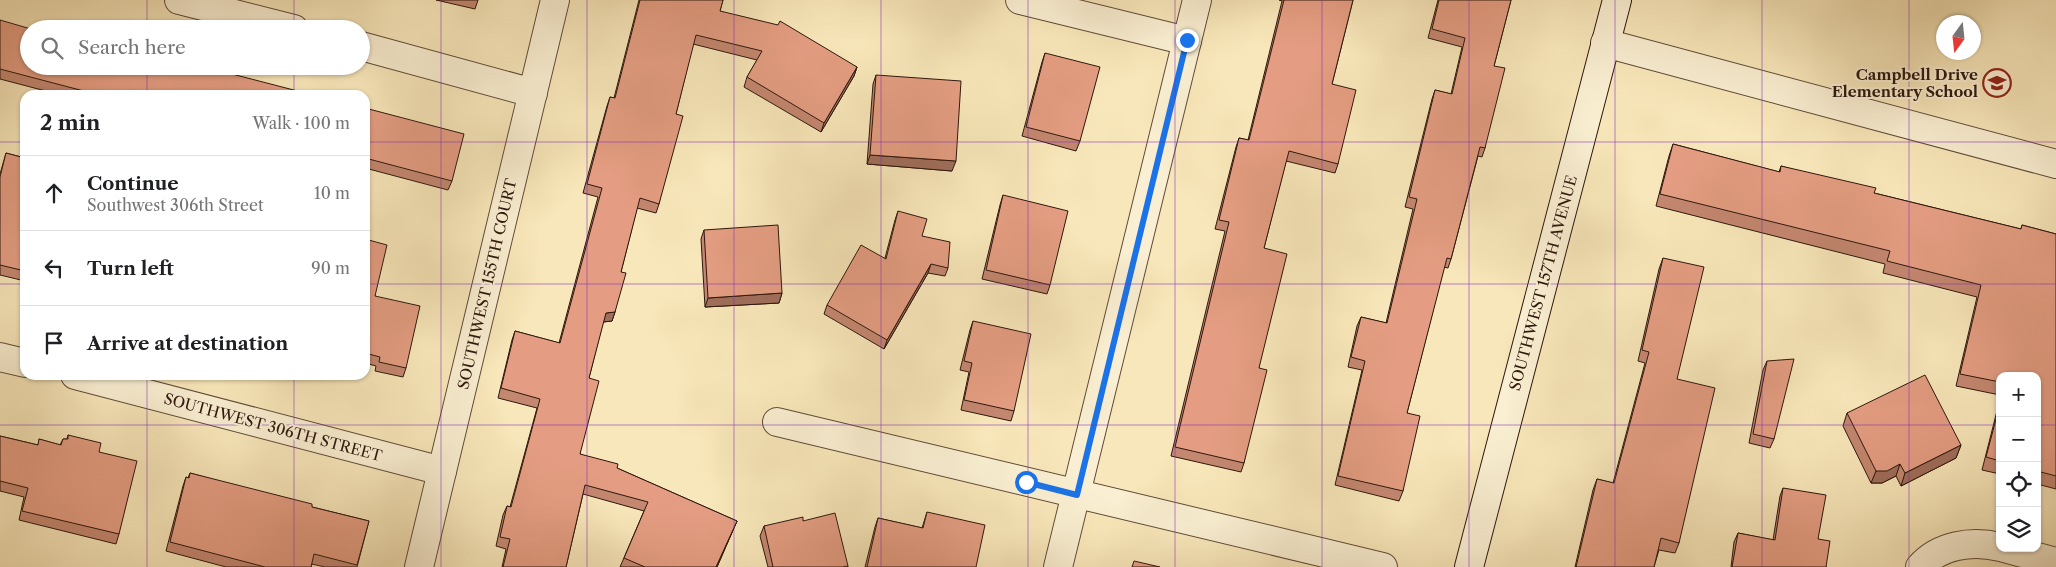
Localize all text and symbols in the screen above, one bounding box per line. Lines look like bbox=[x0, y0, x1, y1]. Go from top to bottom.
north arrow bbox=[1936, 15, 1981, 60]
search box bbox=[20, 20, 370, 75]
route end bbox=[1176, 29, 1199, 52]
icon: search bbox=[38, 34, 66, 62]
text: Search here bbox=[78, 36, 186, 59]
place label: Campbell Drive Elementary School bbox=[1832, 65, 1978, 101]
school or university icon: Campbell Drive Elementary School bbox=[1982, 68, 2012, 98]
text: 2 min bbox=[40, 110, 100, 135]
text: Walk · 100 m bbox=[253, 113, 350, 133]
text: Continue bbox=[87, 172, 179, 195]
street label: SOUTHWEST 157TH AVENUE bbox=[1505, 173, 1581, 393]
street label: SOUTHWEST 155TH COURT bbox=[453, 176, 521, 391]
icon: ahead bbox=[40, 179, 68, 207]
text: 10 m bbox=[314, 183, 350, 203]
text: Southwest 306th Street bbox=[87, 195, 264, 215]
icon: left bbox=[40, 254, 68, 282]
text: Turn left bbox=[87, 257, 174, 280]
text: 90 m bbox=[311, 258, 350, 278]
icon: arrive bbox=[40, 329, 68, 357]
text: Arrive at destination bbox=[87, 332, 288, 355]
map controls bbox=[1996, 372, 2041, 552]
button: + bbox=[1996, 372, 2041, 417]
street label: SOUTHWEST 306TH STREET bbox=[162, 389, 385, 465]
button: − bbox=[1996, 417, 2041, 462]
button: locate bbox=[1996, 462, 2041, 507]
route start bbox=[1015, 471, 1038, 494]
button: layers bbox=[1996, 507, 2041, 552]

